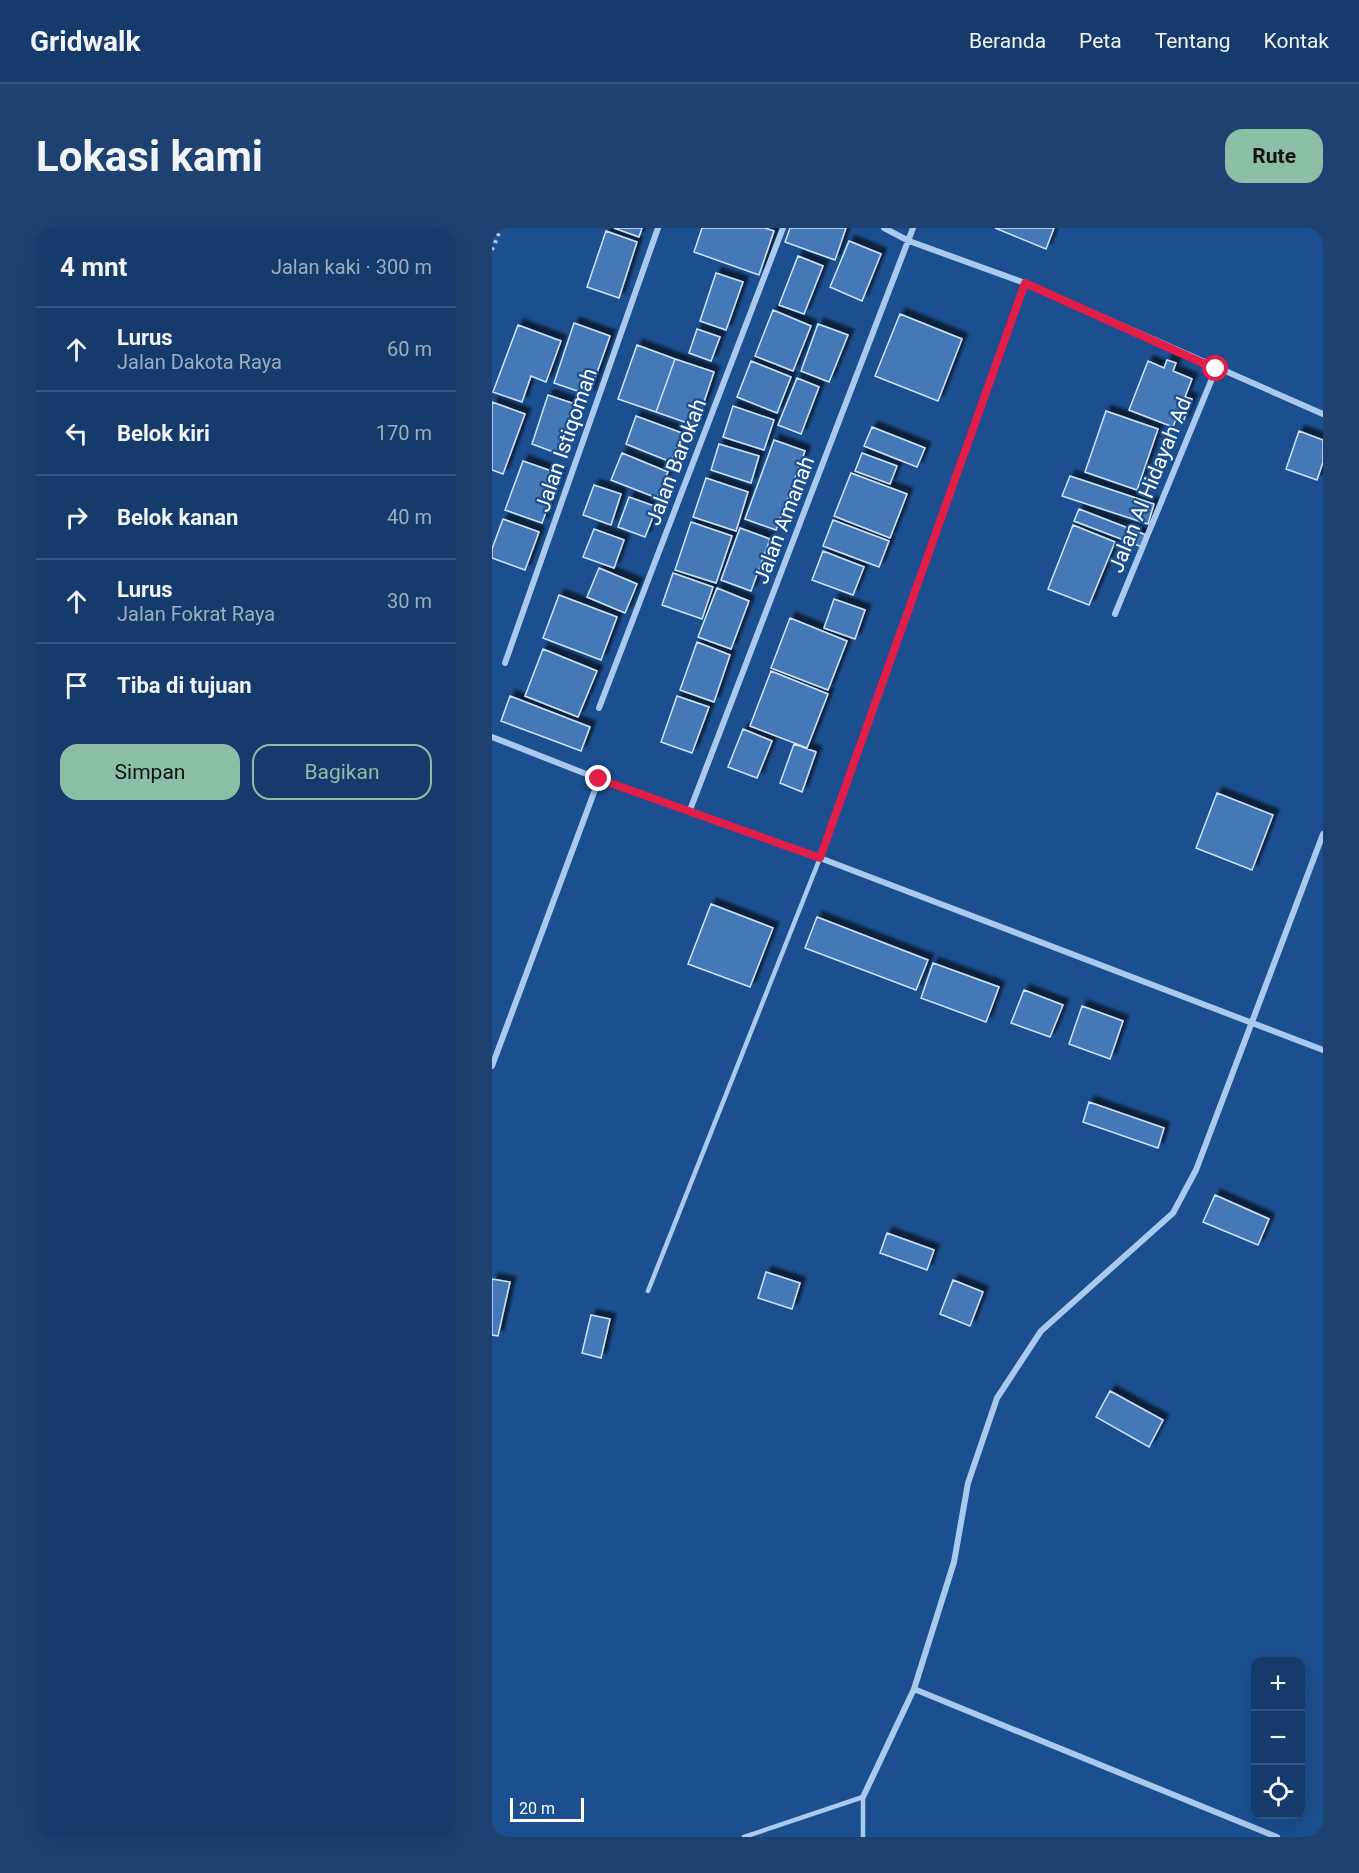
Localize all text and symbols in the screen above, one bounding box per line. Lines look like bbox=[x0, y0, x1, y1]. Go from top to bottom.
text: Gridwalk bbox=[30, 25, 140, 58]
text: Beranda bbox=[969, 29, 1046, 53]
text: Peta bbox=[1079, 29, 1122, 53]
text: Tentang bbox=[1155, 29, 1231, 53]
text: Kontak bbox=[1264, 29, 1329, 53]
button: Rute bbox=[1225, 129, 1323, 183]
text: Lokasi kami bbox=[36, 132, 263, 181]
text: 4 mnt bbox=[60, 252, 127, 282]
text: Jalan kaki · 300 m bbox=[271, 255, 432, 279]
text: Lurus bbox=[117, 325, 173, 350]
icon: ahead bbox=[60, 333, 93, 366]
text: 60 m bbox=[387, 337, 432, 361]
text: Jalan Dakota Raya bbox=[117, 350, 282, 374]
route start bbox=[1202, 355, 1228, 381]
street label: Jalan Istiqomah bbox=[530, 365, 602, 515]
street label: Jalan Al Hidayah Ad bbox=[1104, 394, 1196, 576]
street label: Jalan Barokah bbox=[641, 395, 711, 529]
icon: left bbox=[60, 417, 93, 450]
text: Belok kiri bbox=[117, 421, 210, 446]
text: 170 m bbox=[376, 421, 432, 445]
street label: Jalan Amanah bbox=[749, 453, 819, 587]
icon: right bbox=[60, 501, 93, 534]
text: Belok kanan bbox=[117, 505, 238, 530]
text: 40 m bbox=[387, 505, 432, 529]
text: Lurus bbox=[117, 577, 173, 602]
icon: ahead bbox=[60, 585, 93, 618]
text: 30 m bbox=[387, 589, 432, 613]
text: Jalan Fokrat Raya bbox=[117, 602, 275, 626]
icon: arrive bbox=[60, 669, 93, 702]
text: Tiba di tujuan bbox=[117, 673, 252, 698]
button: Simpan bbox=[60, 744, 240, 800]
button: Bagikan bbox=[252, 744, 432, 800]
route end bbox=[585, 765, 611, 791]
map controls bbox=[1251, 1657, 1305, 1819]
button: + bbox=[1251, 1657, 1305, 1711]
button: − bbox=[1251, 1711, 1305, 1765]
button: locate bbox=[1251, 1765, 1305, 1819]
scale bar bbox=[510, 1795, 584, 1822]
text: 20 m bbox=[519, 1799, 555, 1818]

